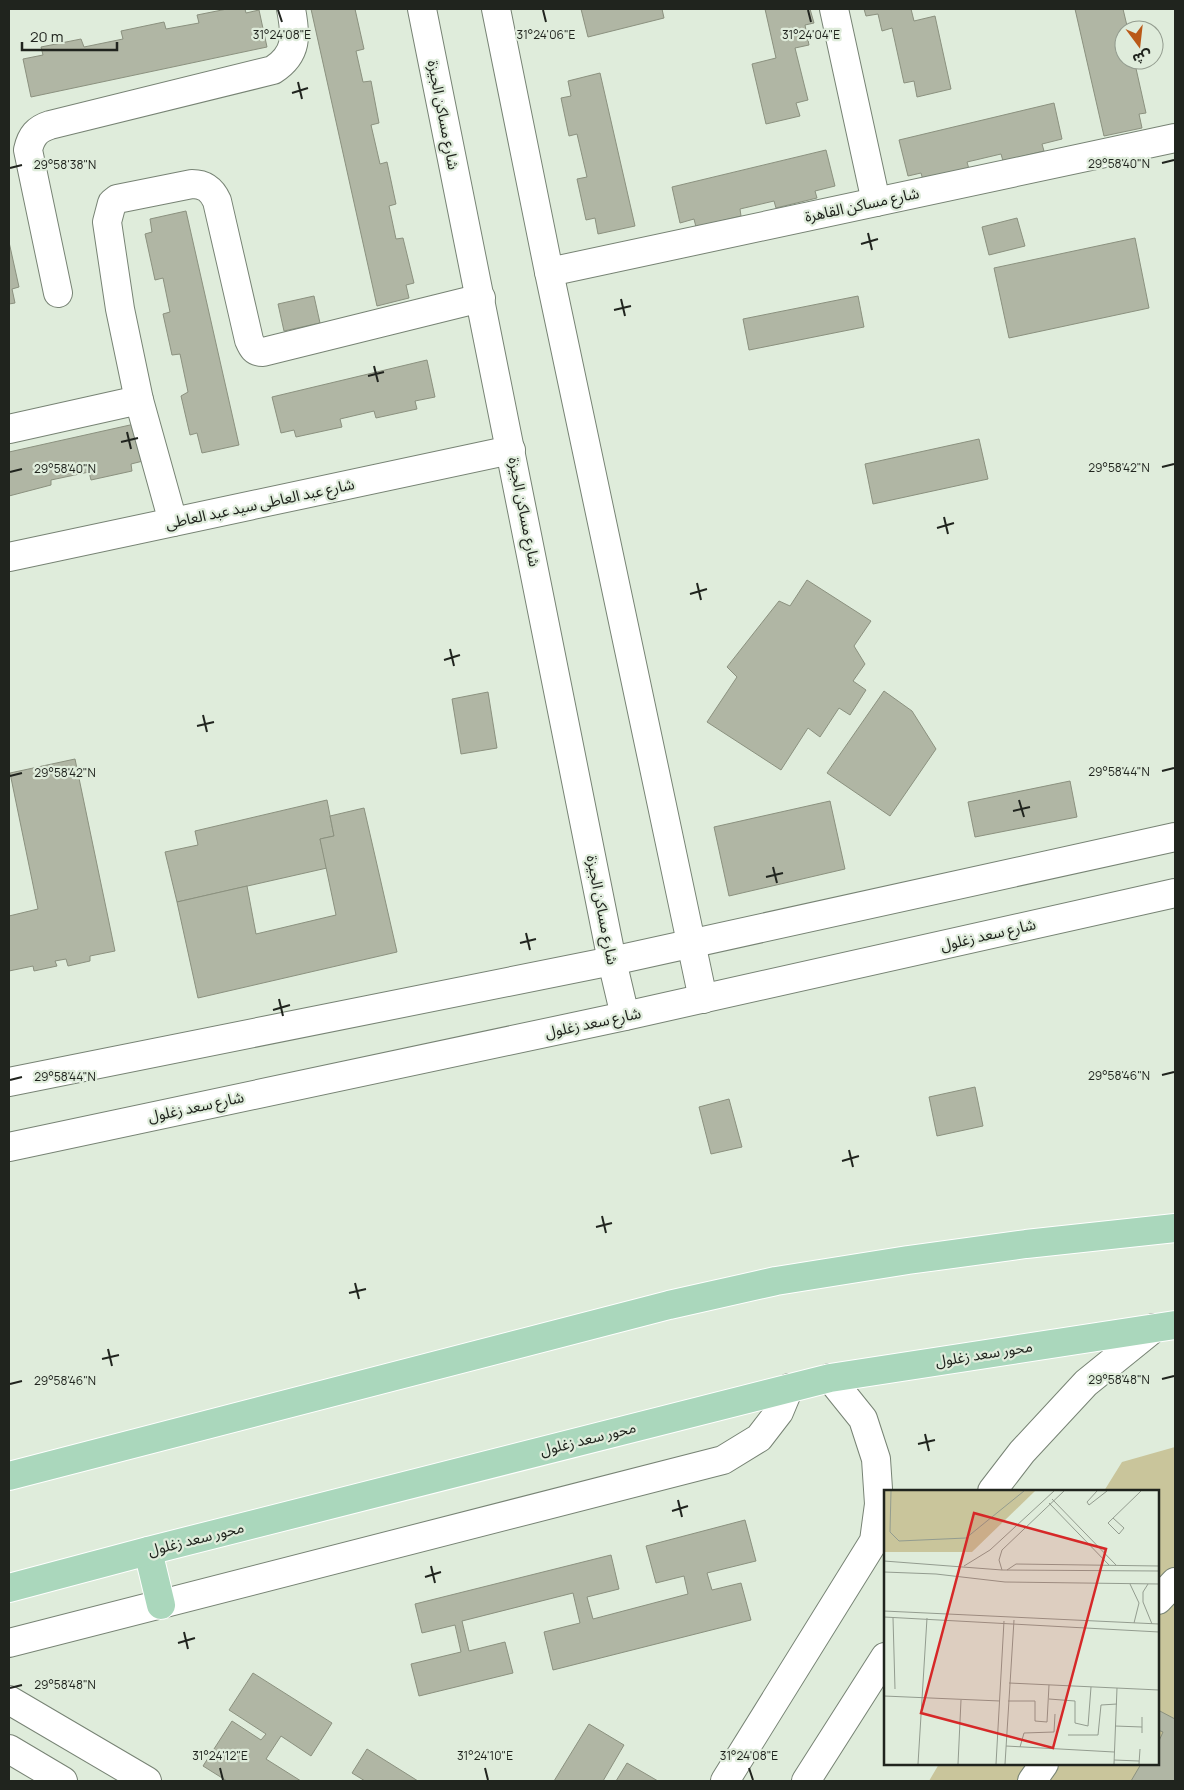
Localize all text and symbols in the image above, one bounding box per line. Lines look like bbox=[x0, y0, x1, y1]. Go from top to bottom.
scale bar bbox=[22, 20, 118, 52]
north arrow bbox=[1114, 20, 1164, 70]
text: 20 m bbox=[30, 26, 63, 47]
text: 31°24'08"E bbox=[253, 26, 311, 43]
text: 31°24'06"E bbox=[517, 26, 576, 43]
text: 31°24'04"E bbox=[782, 26, 840, 43]
text: ش bbox=[1131, 46, 1154, 70]
street label: شارع مساكن الجيزة bbox=[421, 58, 464, 172]
text: 29°58'40"N bbox=[1088, 155, 1150, 172]
text: 29°58'38"N bbox=[34, 156, 96, 173]
street label: شارع مساكن القاهرة bbox=[803, 182, 922, 229]
street label: شارع مساكن الجيزة bbox=[502, 455, 545, 569]
text: 29°58'42"N bbox=[1088, 459, 1150, 476]
text: 29°58'40"N bbox=[34, 460, 96, 477]
street label: شارع عبد العاطى سيد عبد العاطى bbox=[164, 473, 357, 536]
text: 29°58'44"N bbox=[1088, 763, 1150, 780]
text: 29°58'42"N bbox=[34, 764, 96, 781]
street label: شارع مساكن الجيزة bbox=[580, 853, 623, 967]
street label: شارع سعد زغلول bbox=[938, 913, 1038, 958]
street label: شارع سعد زغلول bbox=[543, 1002, 643, 1045]
text: 29°58'46"N bbox=[1088, 1067, 1150, 1084]
text: 29°58'44"N bbox=[34, 1068, 96, 1085]
street label: شارع سعد زغلول bbox=[146, 1086, 246, 1129]
street label: محور سعد زغلول bbox=[934, 1335, 1034, 1372]
text: 29°58'48"N bbox=[1088, 1371, 1150, 1388]
text: 29°58'46"N bbox=[34, 1372, 96, 1389]
street label: محور سعد زغلول bbox=[538, 1416, 638, 1461]
inset map bbox=[884, 1490, 1159, 1765]
street label: محور سعد زغلول bbox=[146, 1516, 246, 1561]
text: 29°58'48"N bbox=[34, 1676, 96, 1693]
text: 31°24'12"E bbox=[192, 1747, 248, 1764]
text: 31°24'10"E bbox=[457, 1747, 513, 1764]
text: 31°24'08"E bbox=[720, 1747, 778, 1764]

